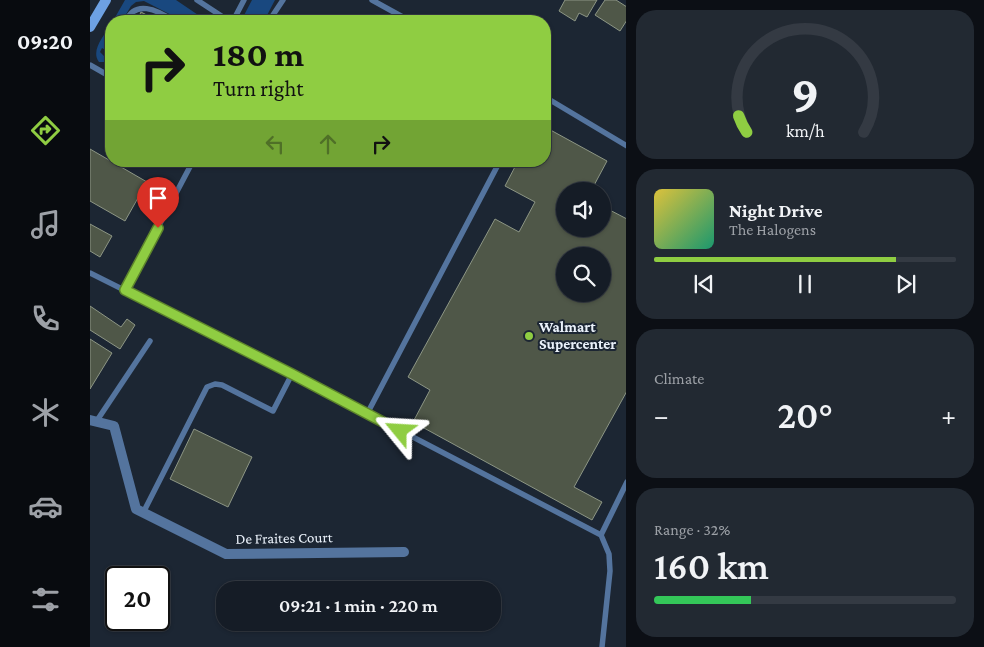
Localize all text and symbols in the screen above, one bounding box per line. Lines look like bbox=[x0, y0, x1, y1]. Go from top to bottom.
text: 09:20 bbox=[17, 29, 73, 54]
icon: right bbox=[130, 35, 195, 100]
text: 180 m bbox=[213, 35, 304, 74]
text: 9 bbox=[791, 64, 819, 122]
text: Turn right bbox=[213, 76, 304, 101]
icon: directions bbox=[28, 113, 63, 148]
text: km/h bbox=[786, 121, 825, 141]
icon: left bbox=[261, 130, 289, 158]
icon: ahead bbox=[314, 130, 342, 158]
icon: right bbox=[367, 130, 395, 158]
pin bbox=[137, 177, 179, 228]
map controls bbox=[556, 182, 611, 302]
button: sound bbox=[556, 182, 611, 237]
icon: arrive bbox=[144, 184, 172, 212]
text: Night Drive bbox=[729, 200, 822, 221]
icon: music bbox=[28, 207, 63, 242]
text: The Halogens bbox=[729, 221, 816, 238]
button: search bbox=[556, 247, 611, 302]
icon: previous bbox=[690, 270, 718, 298]
icon: pause bbox=[791, 270, 819, 298]
icon: next bbox=[892, 270, 920, 298]
icon: phone bbox=[28, 301, 63, 336]
place label: Walmart Supercenter bbox=[538, 319, 616, 352]
marker: Walmart Supercenter bbox=[523, 330, 535, 342]
text: Climate bbox=[654, 370, 704, 387]
text: 20° bbox=[777, 394, 833, 436]
icon: climate bbox=[28, 395, 63, 430]
text: − bbox=[654, 400, 669, 431]
text: + bbox=[941, 400, 956, 431]
position arrow bbox=[373, 404, 425, 456]
icon: car bbox=[28, 489, 63, 524]
text: Range · 32% bbox=[654, 521, 730, 538]
street label: De Fraites Court bbox=[235, 529, 334, 547]
text: 160 km bbox=[654, 545, 769, 587]
speed limit sign: 20 bbox=[105, 566, 170, 631]
icon: filters bbox=[28, 582, 63, 617]
text: 09:21 · 1 min · 220 m bbox=[279, 595, 438, 616]

